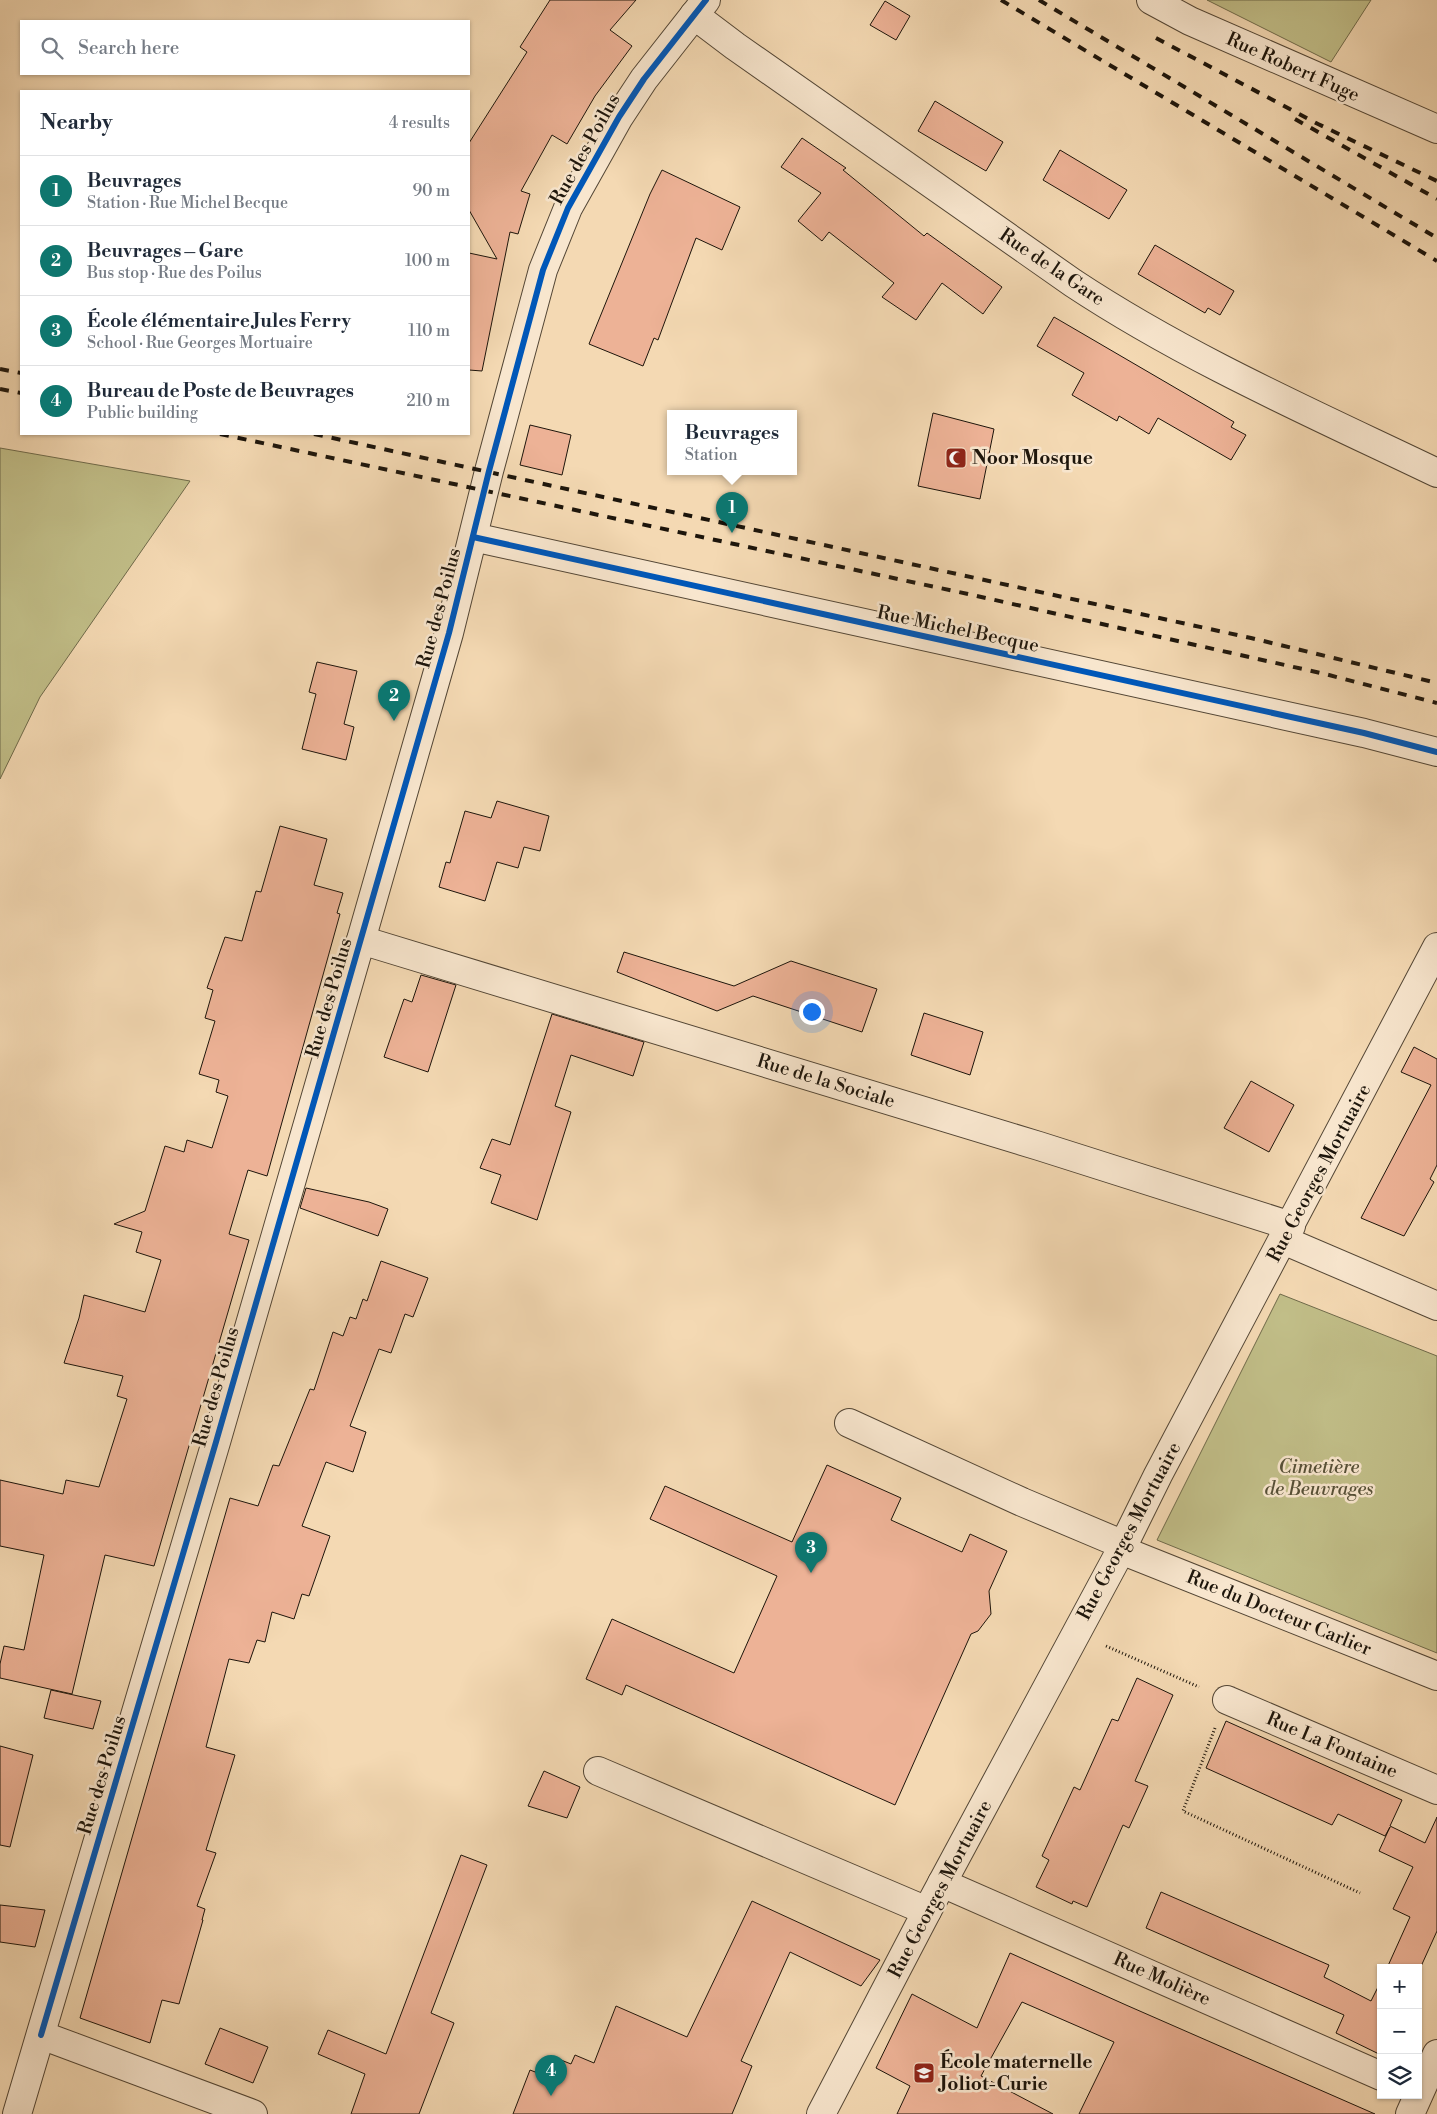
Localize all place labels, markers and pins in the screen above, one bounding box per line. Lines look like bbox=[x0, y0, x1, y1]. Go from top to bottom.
mosque icon: Noor Mosque bbox=[944, 446, 968, 470]
place label: Noor Mosque bbox=[972, 446, 1093, 470]
pin: 1 bbox=[716, 492, 748, 533]
pin: 2 bbox=[378, 680, 410, 721]
pin: 3 bbox=[795, 1532, 827, 1573]
place label: École maternelle Joliot-Curie bbox=[937, 2049, 1092, 2096]
pin: 4 bbox=[535, 2055, 567, 2096]
school or university icon: École maternelle Joliot-Curie bbox=[912, 2061, 936, 2085]

